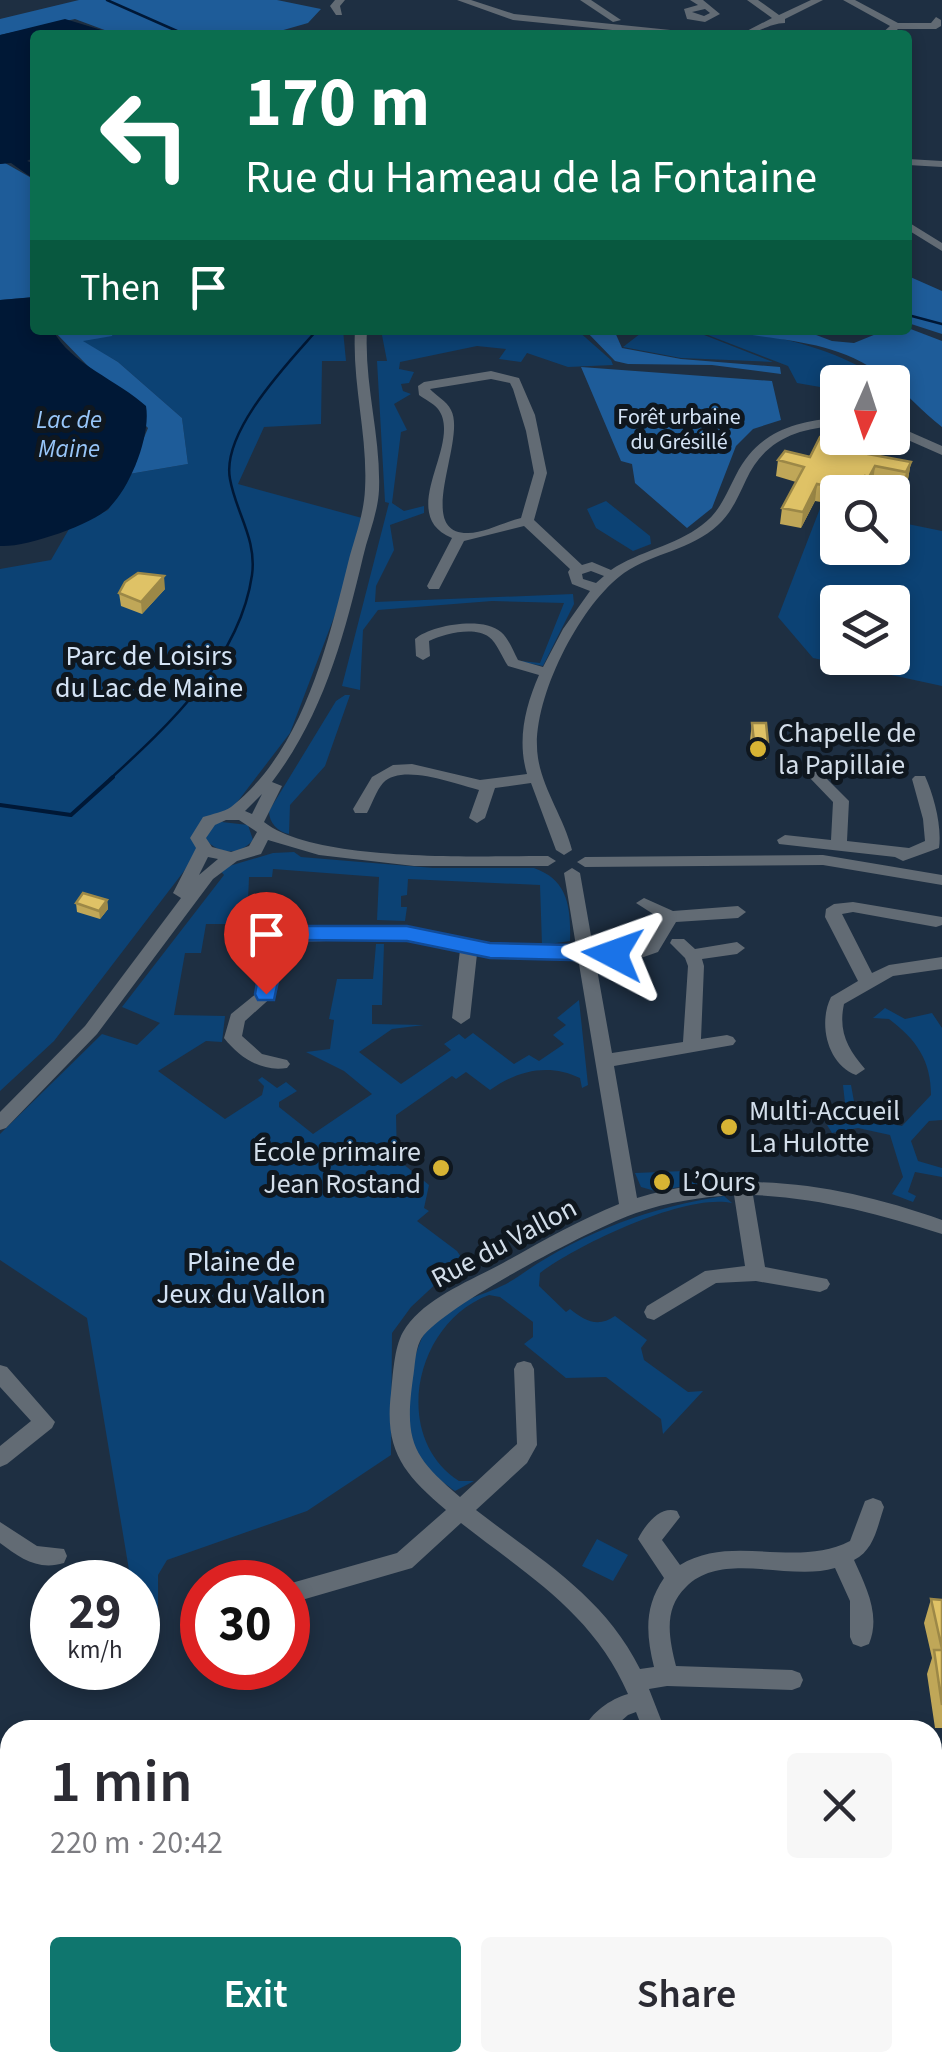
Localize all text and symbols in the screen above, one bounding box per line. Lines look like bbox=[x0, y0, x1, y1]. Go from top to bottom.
text: 170 m bbox=[245, 53, 430, 153]
icon: left bbox=[80, 70, 210, 200]
text: Rue du Hameau de la Fontaine bbox=[245, 146, 817, 210]
icon: arrive bbox=[181, 260, 236, 315]
text: Then bbox=[80, 261, 161, 315]
north arrow bbox=[820, 365, 910, 455]
map controls bbox=[820, 365, 910, 675]
park label: Forêt urbaine du Grésillé bbox=[617, 401, 741, 458]
water label: Lac de Maine bbox=[36, 402, 102, 467]
button: search bbox=[820, 475, 910, 565]
button: layers bbox=[820, 585, 910, 675]
park label: Parc de Loisirs du Lac de Maine bbox=[55, 636, 243, 708]
place label: Chapelle de la Papillaie bbox=[778, 713, 916, 785]
marker: Chapelle de la Papillaie bbox=[747, 738, 769, 760]
pin bbox=[224, 892, 309, 995]
position arrow bbox=[561, 902, 665, 1006]
icon: arrive bbox=[239, 907, 294, 962]
place label: Multi-Accueil La Hulotte bbox=[749, 1091, 900, 1163]
marker: Multi-Accueil La Hulotte bbox=[718, 1116, 740, 1138]
place label: École primaire Jean Rostand bbox=[253, 1132, 421, 1204]
marker: École primaire Jean Rostand bbox=[430, 1157, 452, 1179]
place label: L’Ours bbox=[682, 1162, 756, 1202]
marker: L’Ours bbox=[651, 1171, 673, 1193]
street label: Rue du Vallon bbox=[424, 1188, 584, 1298]
park label: Plaine de Jeux du Vallon bbox=[156, 1242, 326, 1314]
speed limit sign: 30 bbox=[180, 1560, 310, 1690]
text: 29 bbox=[69, 1577, 121, 1648]
text: km/h bbox=[67, 1632, 123, 1668]
text: 1 min bbox=[50, 1740, 193, 1825]
button: close bbox=[787, 1753, 892, 1858]
text: 220 m · 20:42 bbox=[50, 1820, 223, 1866]
button: Exit bbox=[50, 1937, 461, 2052]
button: Share bbox=[481, 1937, 892, 2052]

